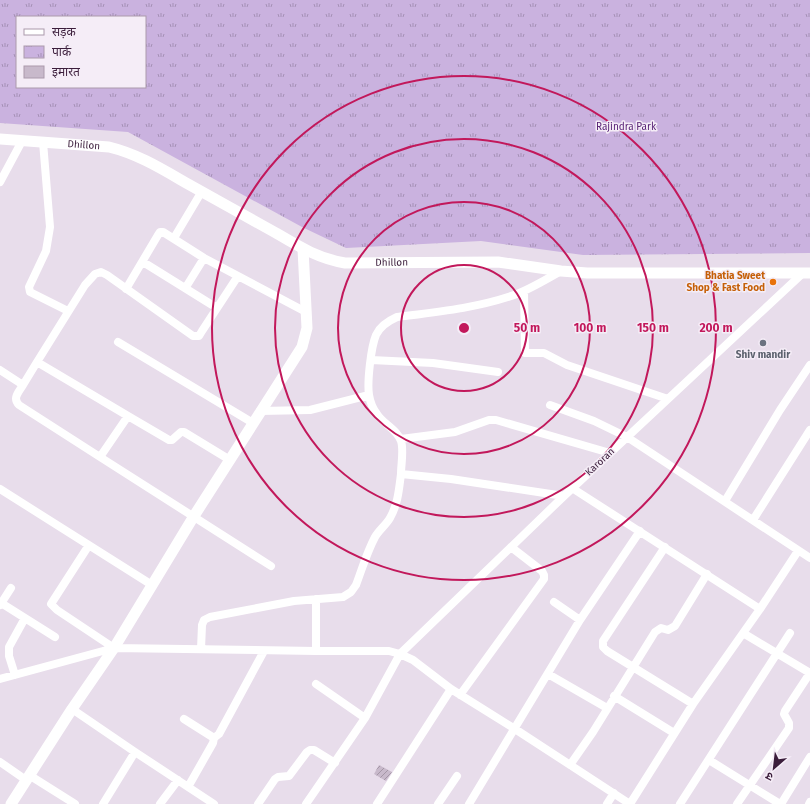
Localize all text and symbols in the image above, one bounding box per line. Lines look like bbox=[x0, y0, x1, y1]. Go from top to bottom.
legend bbox=[16, 16, 146, 88]
text: सड़क bbox=[52, 25, 77, 39]
text: पार्क bbox=[52, 45, 72, 59]
text: इमारत bbox=[52, 65, 81, 79]
park label: Rajindra Park bbox=[596, 121, 657, 133]
street label: Dhillon bbox=[67, 138, 101, 152]
street label: Dhillon bbox=[375, 257, 408, 269]
place label: Bhatia Sweet Shop & Fast Food bbox=[686, 270, 765, 294]
marker: Bhatia Sweet Shop & Fast Food bbox=[768, 277, 778, 287]
centre of rings bbox=[457, 321, 471, 335]
text: 50 m bbox=[514, 321, 540, 335]
text: 100 m bbox=[574, 321, 606, 335]
text: 150 m bbox=[637, 321, 669, 335]
text: 200 m bbox=[699, 321, 733, 335]
marker: Shiv mandir bbox=[758, 338, 768, 348]
place label: Shiv mandir bbox=[736, 349, 791, 361]
street label: Karoran bbox=[583, 446, 617, 478]
north arrow bbox=[754, 748, 794, 788]
text: उ bbox=[763, 769, 775, 784]

